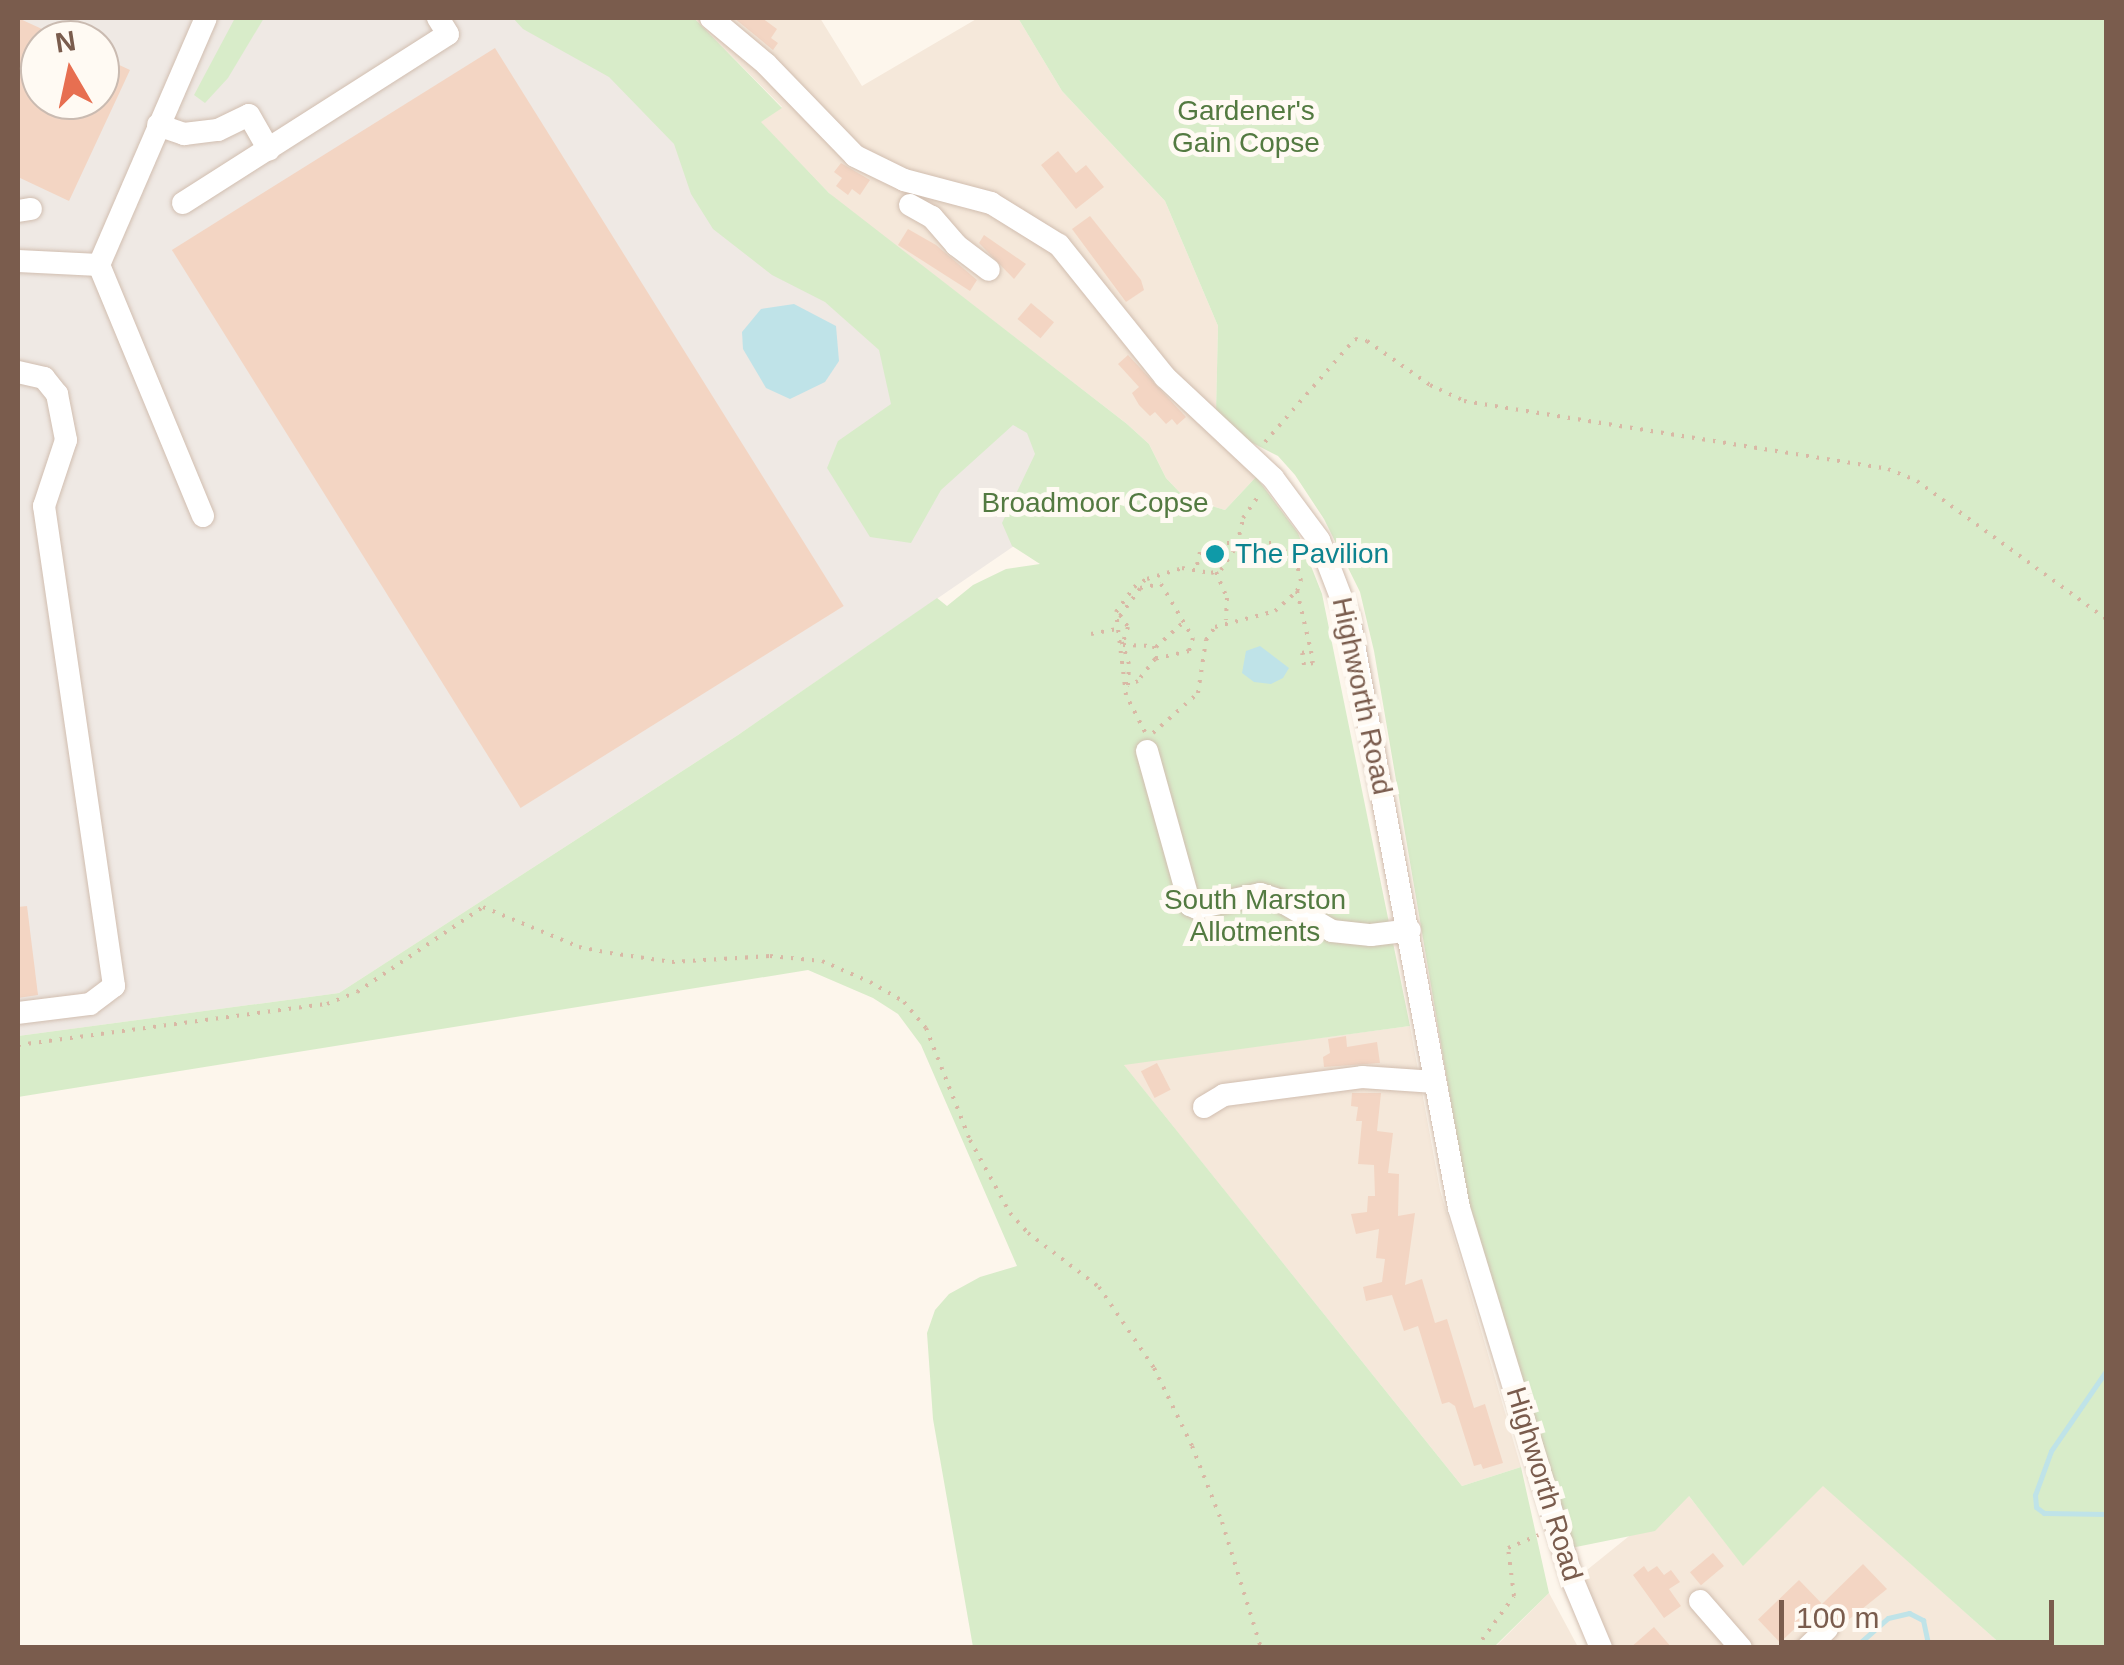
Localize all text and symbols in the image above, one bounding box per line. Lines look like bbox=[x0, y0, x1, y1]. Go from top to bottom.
north arrow bbox=[20, 20, 120, 120]
text: N bbox=[53, 25, 78, 59]
park label: Gardener's Gain Copse bbox=[1172, 94, 1320, 160]
park label: Broadmoor Copse bbox=[981, 486, 1209, 520]
place label: The Pavilion bbox=[1235, 537, 1389, 571]
marker: The Pavilion bbox=[1204, 543, 1226, 565]
street label: Highworth Road bbox=[1325, 594, 1399, 798]
park label: South Marston Allotments bbox=[1164, 883, 1346, 949]
street label: Highworth Road bbox=[1499, 1383, 1589, 1585]
scale bar bbox=[1784, 1580, 2059, 1642]
text: 100 m bbox=[1796, 1601, 1879, 1634]

